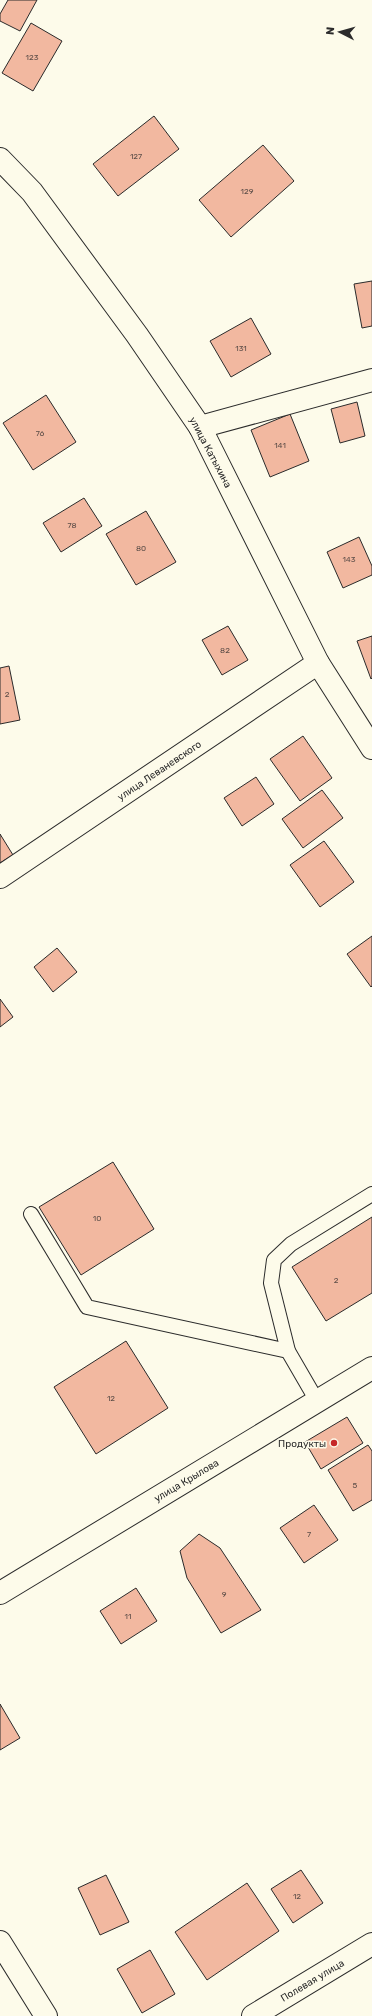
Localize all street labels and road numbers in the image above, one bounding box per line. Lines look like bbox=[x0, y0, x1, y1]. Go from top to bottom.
street label: улица Катыхина bbox=[186, 415, 234, 490]
street label: улица Леваневского bbox=[115, 738, 204, 803]
street label: улица Крылова bbox=[152, 1457, 221, 1505]
street label: Полевая улица bbox=[279, 1957, 346, 2005]

